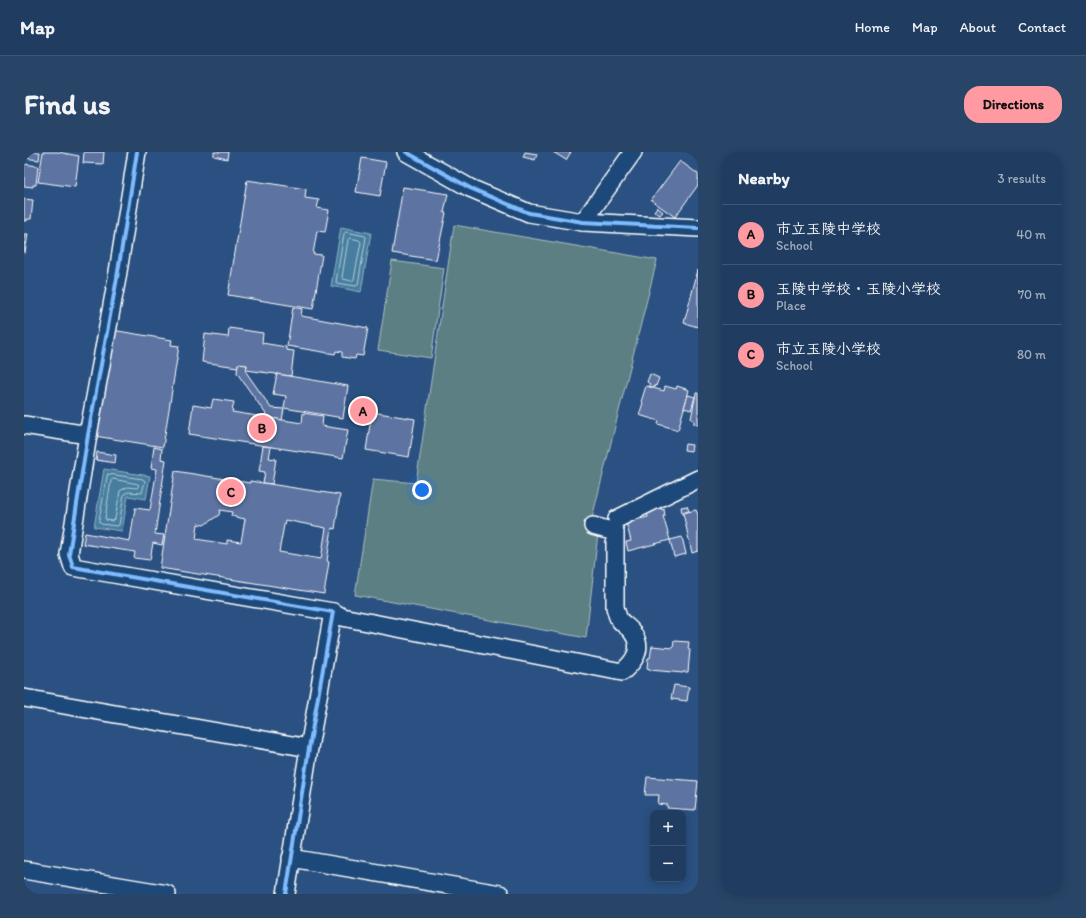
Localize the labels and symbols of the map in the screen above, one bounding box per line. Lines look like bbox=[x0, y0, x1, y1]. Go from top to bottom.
pin: A bbox=[350, 396, 376, 426]
pin: B bbox=[249, 413, 275, 443]
pin: C bbox=[218, 477, 244, 507]
your location bbox=[412, 480, 432, 500]

